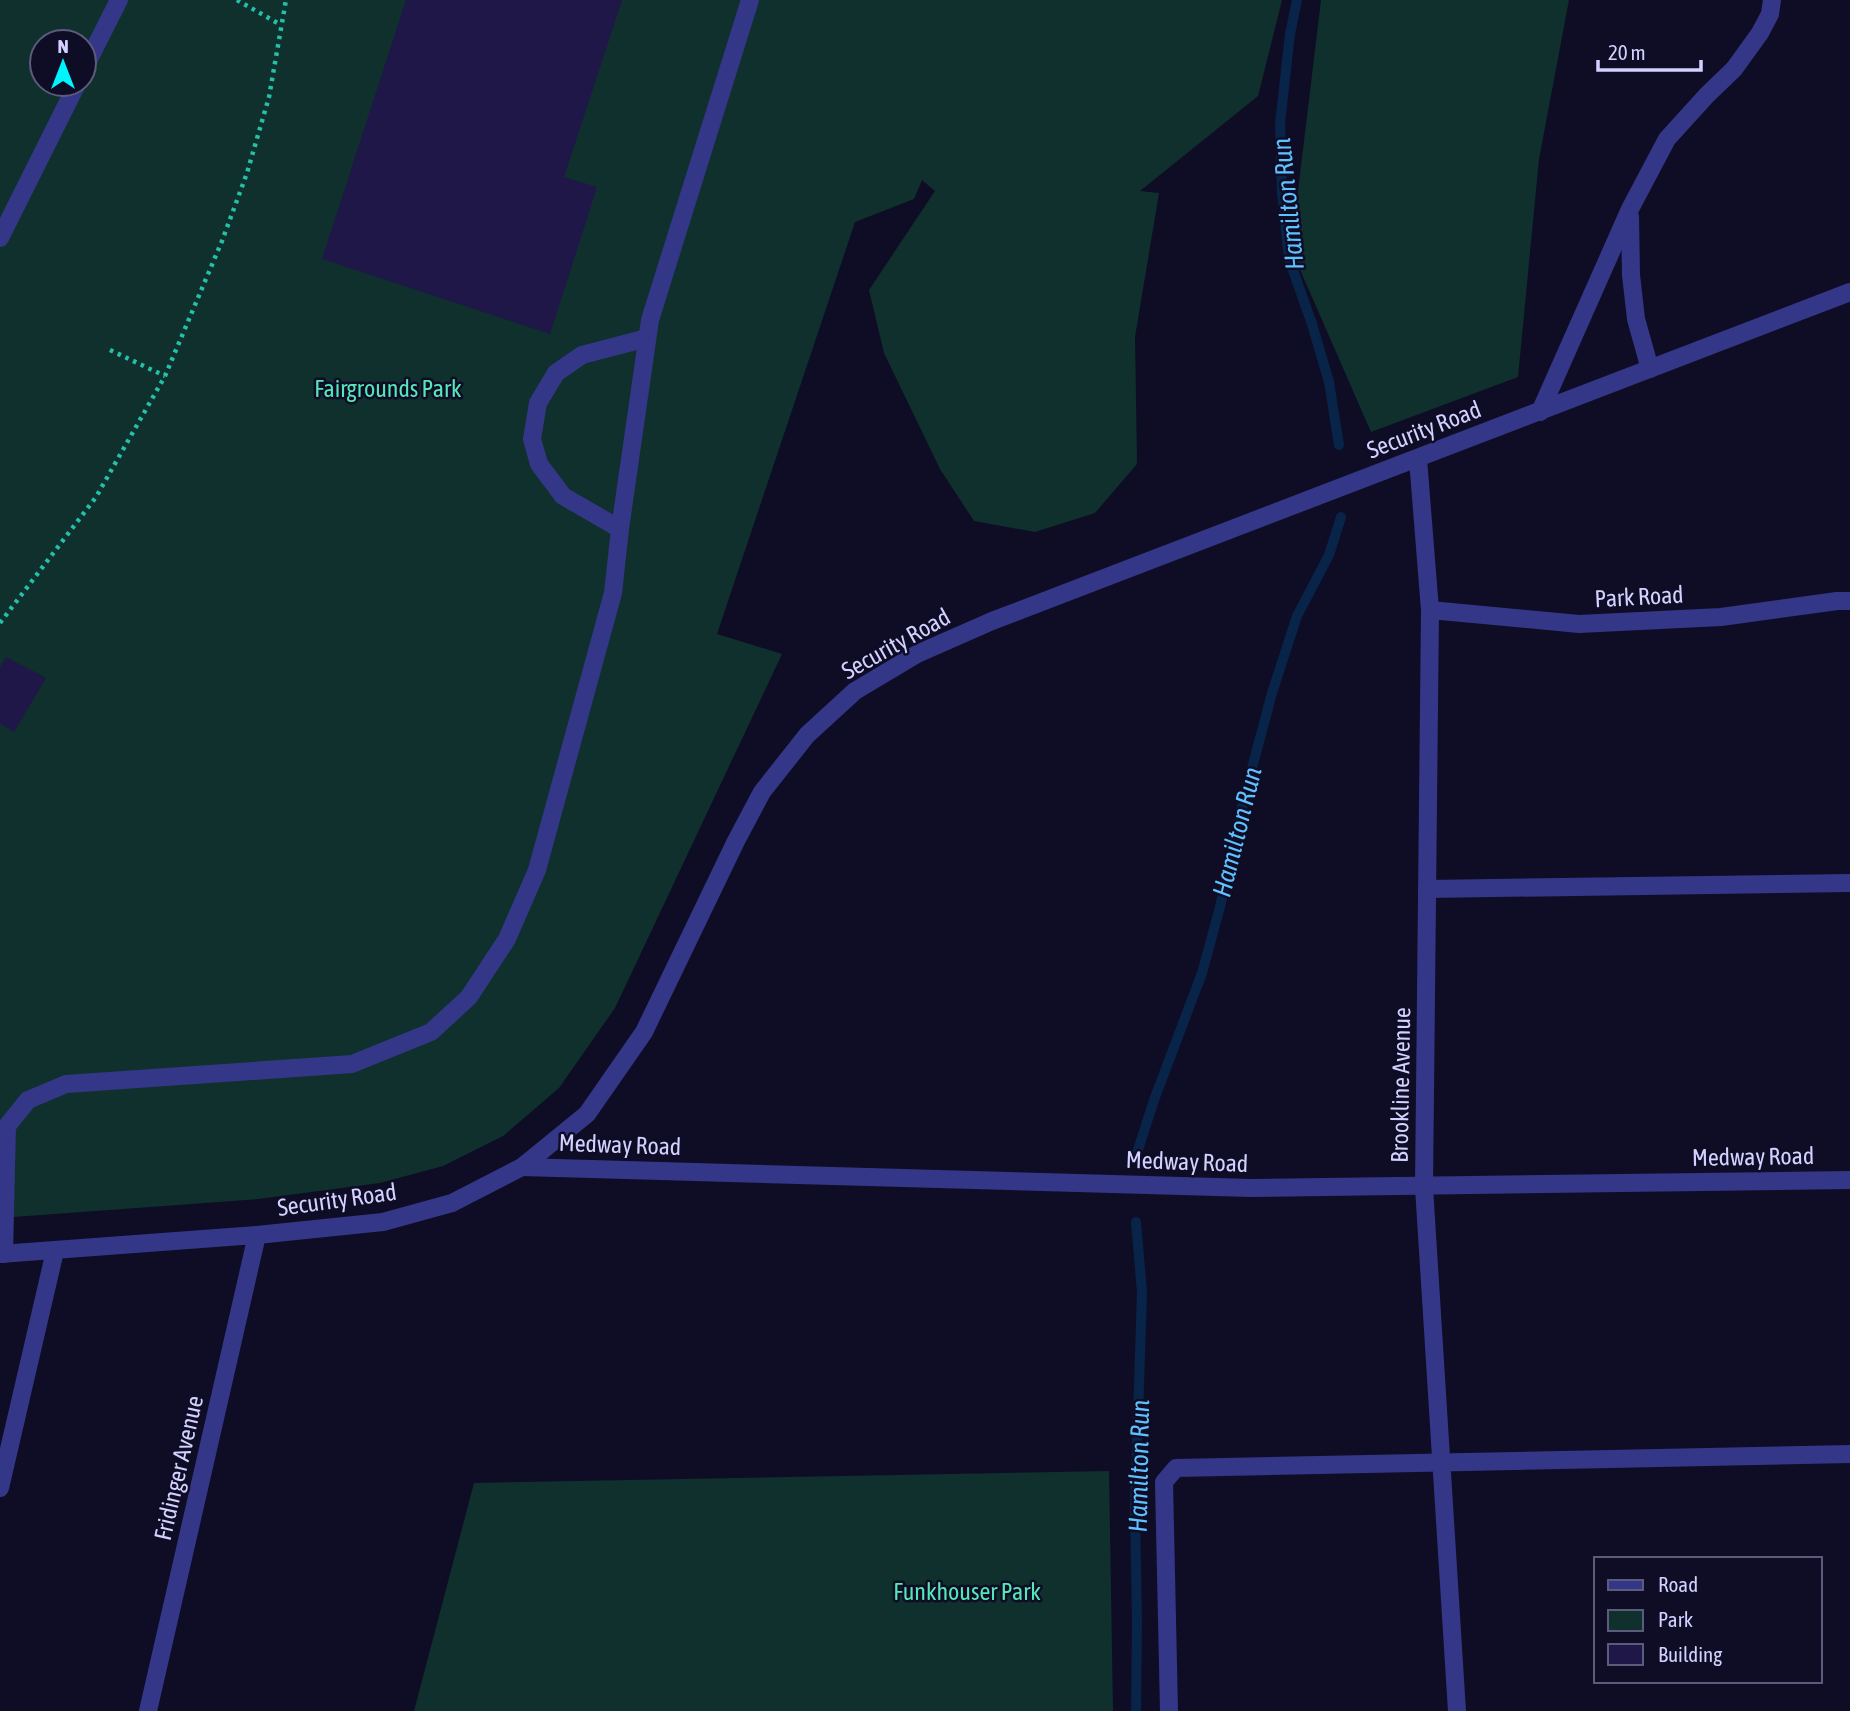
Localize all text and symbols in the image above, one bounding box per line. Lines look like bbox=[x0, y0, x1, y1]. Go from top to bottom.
north arrow bbox=[28, 28, 98, 98]
scale bar bbox=[1598, 28, 1701, 72]
text: N bbox=[57, 35, 69, 57]
text: 20 m bbox=[1608, 40, 1646, 64]
water label: Hamilton Run bbox=[1266, 136, 1310, 271]
park label: Fairgrounds Park bbox=[314, 375, 462, 402]
street label: Security Road bbox=[1363, 395, 1485, 464]
street label: Park Road bbox=[1594, 581, 1684, 612]
street label: Security Road bbox=[837, 603, 955, 684]
water label: Hamilton Run bbox=[1206, 764, 1268, 900]
street label: Brookline Avenue bbox=[1386, 1007, 1415, 1163]
street label: Medway Road bbox=[558, 1129, 682, 1160]
street label: Medway Road bbox=[1692, 1142, 1814, 1171]
street label: Medway Road bbox=[1125, 1146, 1249, 1177]
street label: Security Road bbox=[276, 1178, 398, 1221]
street label: Fridinger Avenue bbox=[149, 1393, 208, 1543]
water label: Hamilton Run bbox=[1123, 1399, 1155, 1533]
legend bbox=[1594, 1557, 1822, 1683]
text: Road bbox=[1658, 1572, 1698, 1596]
park label: Funkhouser Park bbox=[893, 1578, 1041, 1605]
text: Park bbox=[1658, 1607, 1693, 1631]
text: Building bbox=[1658, 1642, 1722, 1666]

